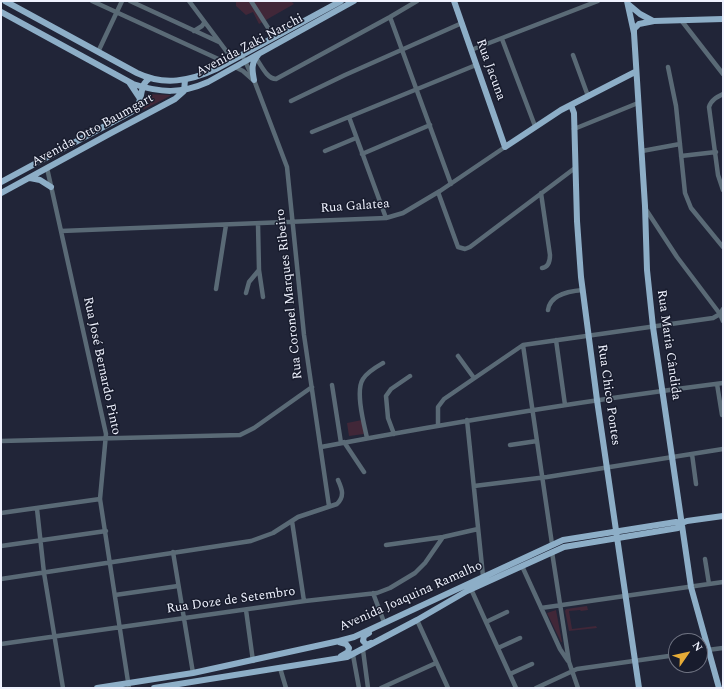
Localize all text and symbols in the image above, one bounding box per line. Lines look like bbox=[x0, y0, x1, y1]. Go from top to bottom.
street label: Avenida Zaki Narchi bbox=[194, 11, 306, 81]
street label: Rua Jacuna bbox=[472, 37, 508, 103]
street label: Avenida Otto Baumgart bbox=[29, 91, 157, 171]
street label: Rua Galatea bbox=[320, 197, 390, 217]
street label: Rua Coronel Marques Ribeiro bbox=[273, 208, 307, 380]
street label: Rua Maria Cândida bbox=[653, 289, 683, 401]
street label: Rua José Bernardo Pinto bbox=[79, 296, 123, 436]
street label: Rua Chico Pontes bbox=[593, 343, 623, 447]
street label: Avenida Joaquina Ramalho bbox=[337, 558, 485, 636]
street label: Rua Doze de Setembro bbox=[166, 584, 296, 618]
north arrow bbox=[668, 633, 708, 673]
text: N bbox=[688, 638, 707, 655]

